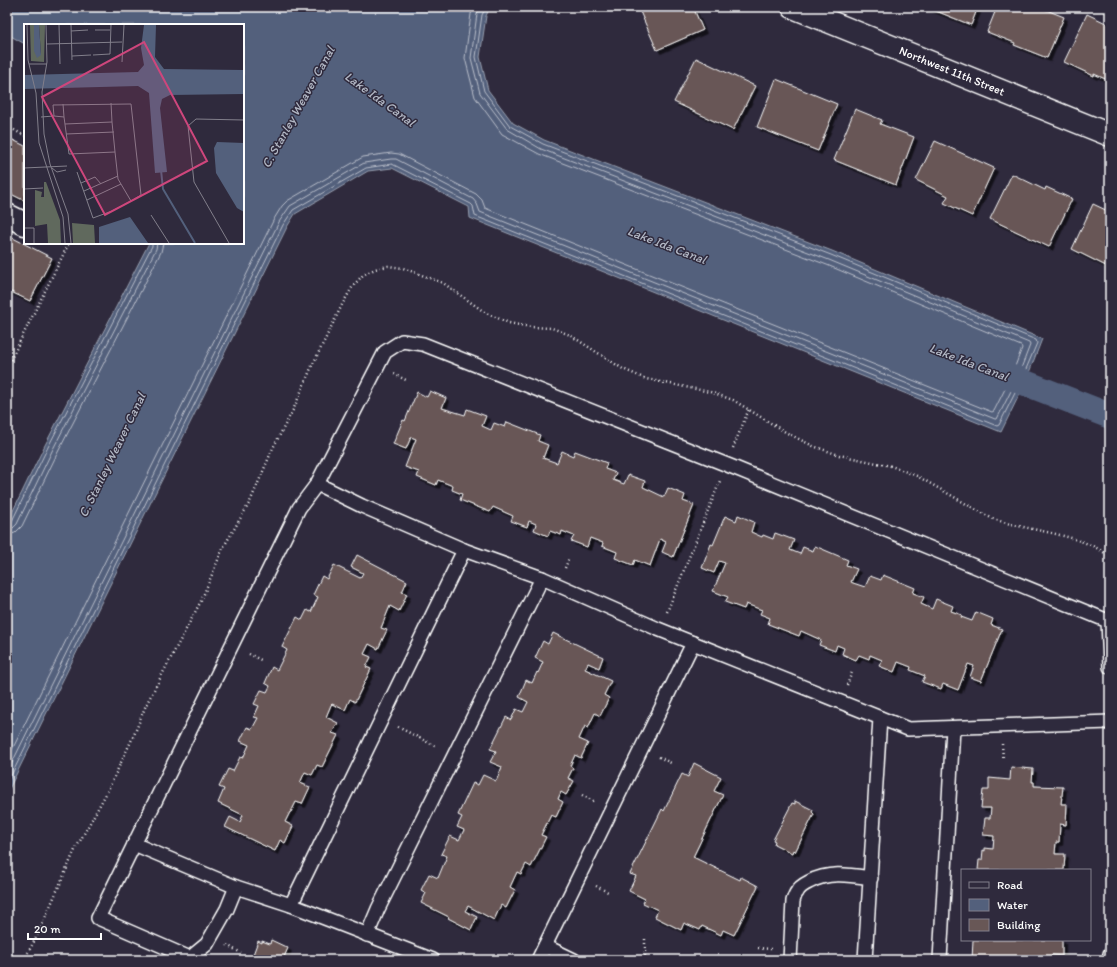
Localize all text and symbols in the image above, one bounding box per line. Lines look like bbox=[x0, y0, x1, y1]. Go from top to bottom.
inset map bbox=[24, 24, 244, 244]
water label: C. Stanley Weaver Canal bbox=[258, 42, 338, 170]
street label: Northwest 11th Street bbox=[897, 43, 1007, 99]
water label: Lake Ida Canal bbox=[342, 68, 419, 130]
water label: Lake Ida Canal bbox=[625, 223, 710, 267]
water label: Lake Ida Canal bbox=[927, 340, 1012, 384]
water label: C. Stanley Weaver Canal bbox=[75, 389, 149, 520]
legend bbox=[961, 869, 1091, 941]
text: Road bbox=[997, 878, 1023, 892]
text: Water bbox=[997, 898, 1028, 912]
scale bar bbox=[28, 915, 101, 941]
text: Building bbox=[997, 918, 1041, 932]
text: 20 m bbox=[34, 922, 61, 936]

